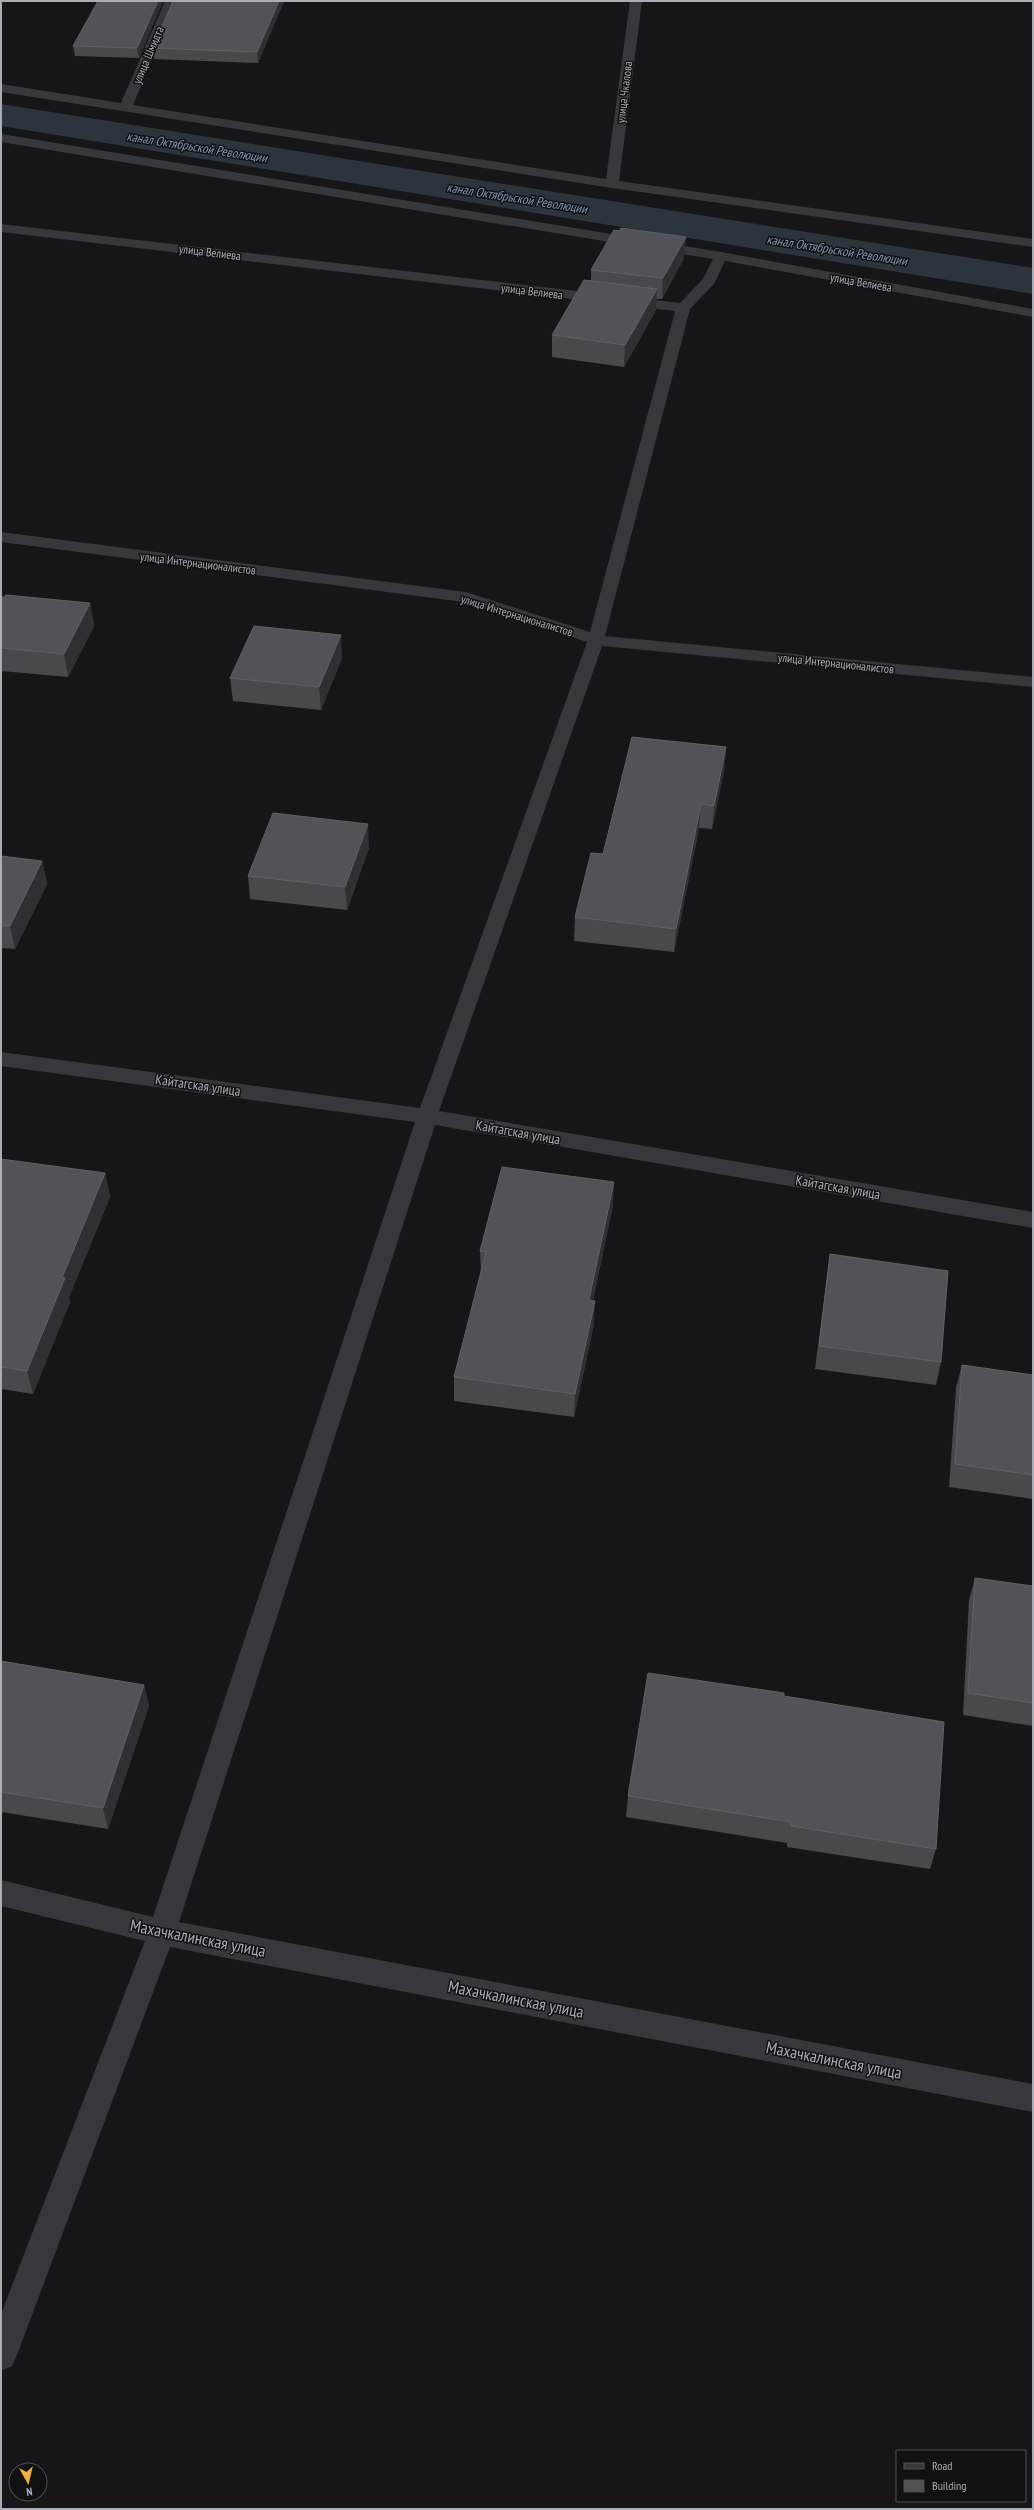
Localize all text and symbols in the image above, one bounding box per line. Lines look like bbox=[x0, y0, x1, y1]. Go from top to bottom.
street label: улица Шмидта bbox=[129, 24, 167, 86]
street label: улица Чкалова bbox=[613, 60, 635, 124]
water label: канал Октябрьской Революции bbox=[126, 128, 270, 167]
water label: канал Октябрьской Революции bbox=[446, 179, 590, 218]
water label: канал Октябрьской Революции bbox=[766, 231, 910, 270]
street label: улица Велиева bbox=[178, 241, 242, 263]
street label: улица Велиева bbox=[829, 269, 893, 295]
street label: улица Велиева bbox=[500, 280, 564, 302]
street label: улица Интернационалистов bbox=[139, 548, 257, 578]
street label: улица Интернационалистов bbox=[459, 591, 575, 639]
street label: улица Интернационалистов bbox=[777, 649, 895, 677]
street label: Кайтагская улица bbox=[154, 1070, 242, 1100]
street label: Кайтагская улица bbox=[474, 1116, 562, 1148]
street label: Кайтагская улица bbox=[794, 1171, 882, 1203]
street label: Махачкалинская улица bbox=[128, 1914, 268, 1962]
street label: Махачкалинская улица bbox=[446, 1975, 586, 2023]
street label: Махачкалинская улица bbox=[764, 2036, 904, 2084]
legend bbox=[896, 2450, 1026, 2502]
text: Road bbox=[932, 2458, 952, 2473]
north arrow bbox=[8, 2462, 48, 2502]
text: Building bbox=[932, 2478, 967, 2493]
text: N bbox=[25, 2485, 33, 2499]

